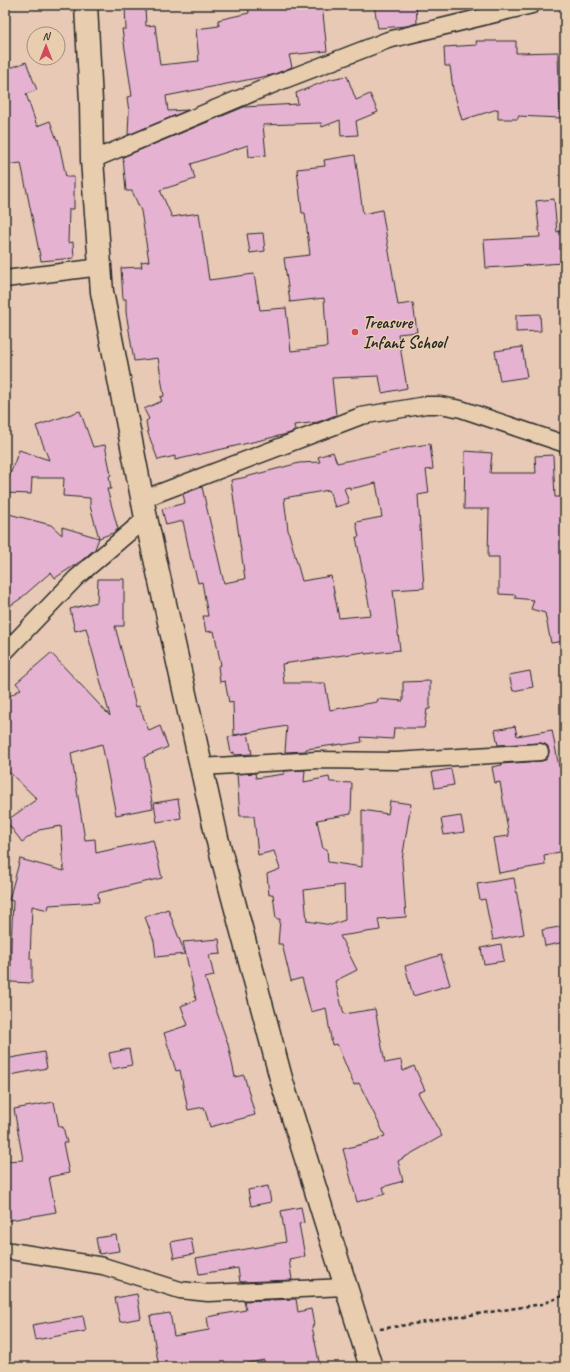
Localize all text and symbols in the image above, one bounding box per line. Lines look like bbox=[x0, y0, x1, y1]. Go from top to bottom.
north arrow bbox=[26, 26, 66, 66]
text: N bbox=[43, 29, 52, 43]
place label: Treasure Infant School bbox=[363, 312, 450, 353]
marker: Treasure Infant School bbox=[350, 327, 360, 337]

